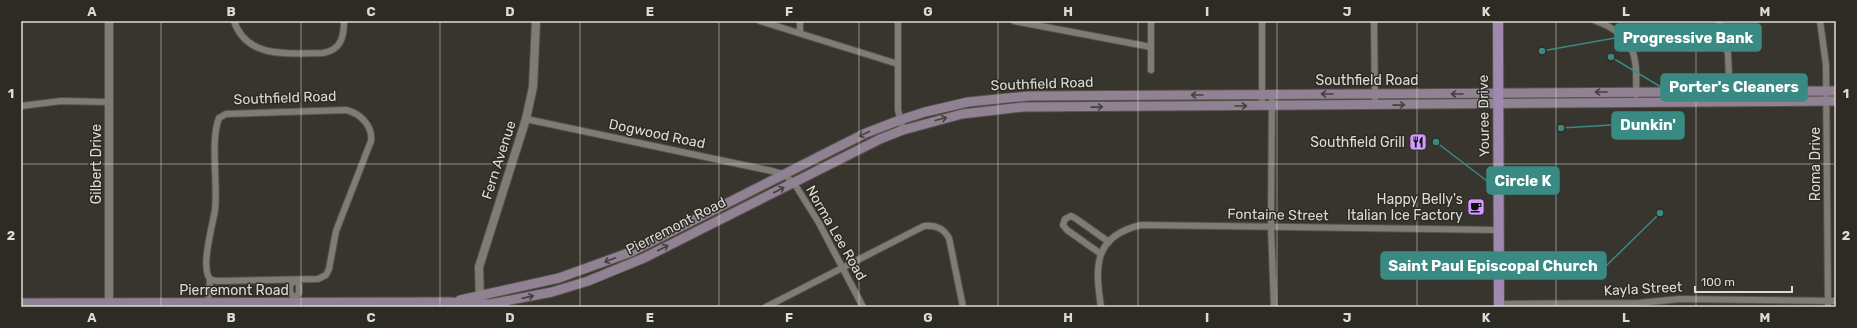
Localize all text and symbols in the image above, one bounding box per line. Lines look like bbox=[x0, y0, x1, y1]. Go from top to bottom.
text: A bbox=[87, 4, 97, 19]
text: B bbox=[226, 4, 236, 19]
text: C bbox=[366, 4, 376, 19]
text: D bbox=[505, 4, 515, 19]
text: E bbox=[646, 4, 654, 19]
text: F bbox=[785, 4, 793, 19]
text: G bbox=[923, 4, 933, 19]
text: H bbox=[1063, 4, 1073, 19]
text: I bbox=[1205, 4, 1209, 19]
text: J bbox=[1343, 4, 1351, 19]
text: K bbox=[1482, 4, 1491, 19]
text: L bbox=[1622, 4, 1630, 19]
text: M bbox=[1760, 4, 1770, 19]
callout: Progressive Bank bbox=[1615, 24, 1761, 51]
text: Progressive Bank bbox=[1623, 29, 1754, 47]
street label: Southfield Road bbox=[1316, 72, 1418, 89]
street label: Southfield Road bbox=[990, 74, 1094, 94]
callout: Porter's Cleaners bbox=[1661, 74, 1807, 101]
street label: Youree Drive bbox=[1475, 75, 1493, 157]
text: Porter's Cleaners bbox=[1669, 78, 1799, 96]
text: 1 bbox=[8, 86, 14, 101]
text: 1 bbox=[1843, 86, 1849, 101]
street label: Southfield Road bbox=[233, 88, 337, 108]
one-way arrow bbox=[1595, 88, 1608, 96]
one-way arrow bbox=[1321, 90, 1334, 98]
one-way arrow bbox=[1451, 90, 1464, 98]
one-way arrow bbox=[1191, 91, 1204, 99]
one-way arrow bbox=[1392, 101, 1405, 109]
one-way arrow bbox=[1234, 102, 1247, 110]
one-way arrow bbox=[1090, 103, 1103, 111]
callout: Dunkin' bbox=[1612, 112, 1684, 139]
street label: Dogwood Road bbox=[607, 115, 707, 153]
one-way arrow bbox=[934, 115, 947, 123]
text: Dunkin' bbox=[1620, 116, 1676, 134]
street label: Fern Avenue bbox=[478, 118, 520, 202]
street label: Gilbert Drive bbox=[88, 124, 105, 204]
street label: Roma Drive bbox=[1807, 127, 1824, 201]
one-way arrow bbox=[858, 131, 870, 138]
restaurant icon: Southfield Grill bbox=[1408, 132, 1428, 152]
place label: Southfield Grill bbox=[1310, 134, 1405, 151]
callout: Circle K bbox=[1487, 167, 1559, 194]
text: Circle K bbox=[1495, 172, 1551, 190]
street label: Norma Lee Road bbox=[802, 183, 870, 283]
one-way arrow bbox=[773, 186, 785, 193]
place label: Happy Belly's Italian Ice Factory bbox=[1347, 191, 1463, 224]
street label: Pierremont Road bbox=[623, 194, 729, 258]
cafe icon: Happy Belly's Italian Ice Factory bbox=[1466, 197, 1486, 217]
street label: Fontaine Street bbox=[1227, 206, 1329, 224]
text: 2 bbox=[7, 228, 15, 243]
text: 2 bbox=[1842, 228, 1850, 243]
one-way arrow bbox=[657, 244, 669, 252]
callout: Saint Paul Episcopal Church bbox=[1381, 252, 1606, 279]
one-way arrow bbox=[604, 257, 616, 265]
text: Saint Paul Episcopal Church bbox=[1388, 257, 1598, 275]
scale bar bbox=[1695, 268, 1792, 294]
text: 100 m bbox=[1701, 275, 1735, 289]
street label: Kayla Street bbox=[1603, 278, 1683, 300]
street label: Pierremont Road bbox=[179, 282, 289, 299]
one-way arrow bbox=[521, 293, 534, 301]
text: A bbox=[87, 310, 97, 325]
text: B bbox=[226, 310, 236, 325]
text: C bbox=[366, 310, 376, 325]
text: D bbox=[505, 310, 515, 325]
text: E bbox=[646, 310, 654, 325]
text: F bbox=[785, 310, 793, 325]
text: G bbox=[923, 310, 933, 325]
text: H bbox=[1063, 310, 1073, 325]
text: I bbox=[1205, 310, 1209, 325]
text: J bbox=[1343, 310, 1351, 325]
text: K bbox=[1482, 310, 1491, 325]
text: L bbox=[1622, 310, 1630, 325]
text: M bbox=[1760, 310, 1770, 325]

